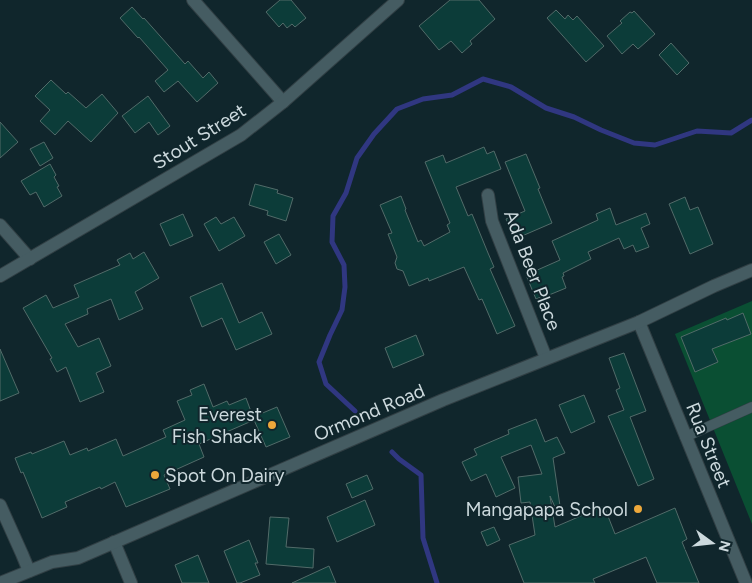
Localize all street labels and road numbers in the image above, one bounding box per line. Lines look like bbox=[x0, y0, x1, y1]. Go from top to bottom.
street label: Stout Street bbox=[148, 99, 250, 174]
street label: Ada Beer Place bbox=[499, 207, 566, 334]
street label: Ormond Road bbox=[310, 379, 428, 446]
street label: Rua Street bbox=[681, 399, 736, 491]

